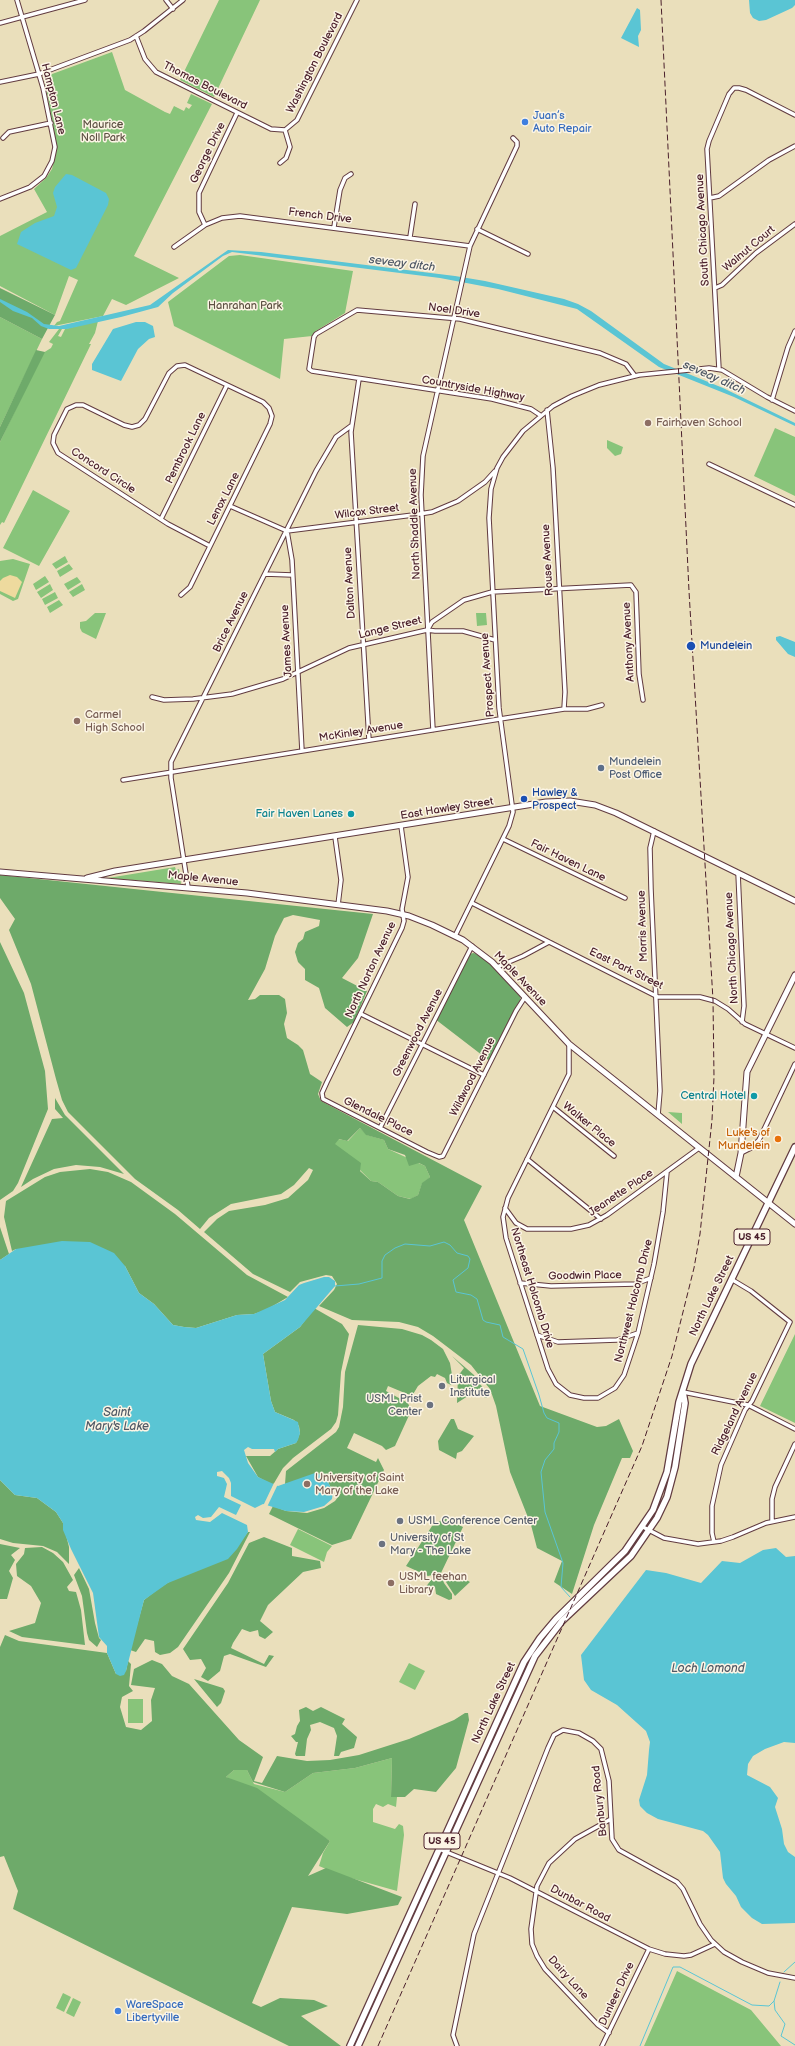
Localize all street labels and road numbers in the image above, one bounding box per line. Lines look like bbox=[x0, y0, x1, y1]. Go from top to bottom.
street label: Washington Boulevard bbox=[284, 11, 346, 115]
street label: Thomas Boulevard bbox=[161, 59, 249, 113]
street label: Hampton Lane bbox=[38, 62, 68, 136]
street label: George Drive bbox=[187, 120, 229, 186]
street label: South Chicago Avenue bbox=[693, 174, 713, 286]
street label: French Drive bbox=[288, 206, 352, 226]
street label: Walnut Court bbox=[720, 223, 778, 275]
street label: Noel Drive bbox=[427, 301, 481, 321]
street label: Countryside Highway bbox=[420, 373, 526, 405]
street label: Pembrook Lane bbox=[163, 410, 209, 486]
street label: Concord Circle bbox=[68, 445, 138, 497]
street label: North Shaddle Avenue bbox=[406, 468, 424, 580]
street label: Lenox Lane bbox=[205, 470, 243, 528]
street label: Wilcox Street bbox=[334, 502, 400, 522]
street label: Rouse Avenue bbox=[540, 524, 556, 596]
street label: Dalton Avenue bbox=[342, 547, 358, 619]
street label: Brice Avenue bbox=[211, 589, 251, 655]
street label: Anthony Avenue bbox=[620, 602, 638, 682]
street label: James Avenue bbox=[279, 604, 295, 678]
street label: Lange Street bbox=[357, 614, 423, 642]
street label: Prospect Avenue bbox=[478, 632, 498, 718]
street label: McKinley Avenue bbox=[318, 719, 404, 745]
street label: East Hawley Street bbox=[400, 795, 494, 823]
street label: Fair Haven Lane bbox=[528, 837, 608, 885]
street label: Maple Avenue bbox=[167, 869, 239, 889]
street label: Morris Avenue bbox=[635, 890, 651, 962]
street label: North Chicago Avenue bbox=[722, 892, 742, 1004]
street label: North Norton Avenue bbox=[343, 920, 399, 1020]
street label: East Park Street bbox=[587, 945, 665, 993]
street label: Maple Avenue bbox=[491, 949, 549, 1009]
street label: Greenwood Avenue bbox=[390, 987, 446, 1079]
street label: Wildwood Avenue bbox=[448, 1036, 498, 1118]
street label: Glendale Place bbox=[341, 1094, 415, 1140]
street label: Walker Place bbox=[560, 1100, 618, 1150]
street label: Jeanette Place bbox=[586, 1167, 656, 1219]
street label: Northeast Holcomb Drive bbox=[507, 1226, 557, 1350]
road number: US 45 bbox=[734, 1229, 770, 1245]
street label: Northwest Holcomb Drive bbox=[612, 1238, 656, 1364]
street label: North Lake Street bbox=[687, 1253, 737, 1339]
street label: Goodwin Place bbox=[548, 1269, 622, 1283]
street label: Ridgeland Avenue bbox=[709, 1370, 761, 1458]
street label: North Lake Street bbox=[469, 1660, 519, 1746]
street label: Banbury Road bbox=[590, 1765, 610, 1837]
road number: US 45 bbox=[424, 1833, 460, 1849]
street label: Dunbar Road bbox=[548, 1883, 612, 1925]
street label: Dairy Lane bbox=[545, 1953, 591, 2003]
street label: Dunleer Drive bbox=[597, 1960, 637, 2028]

